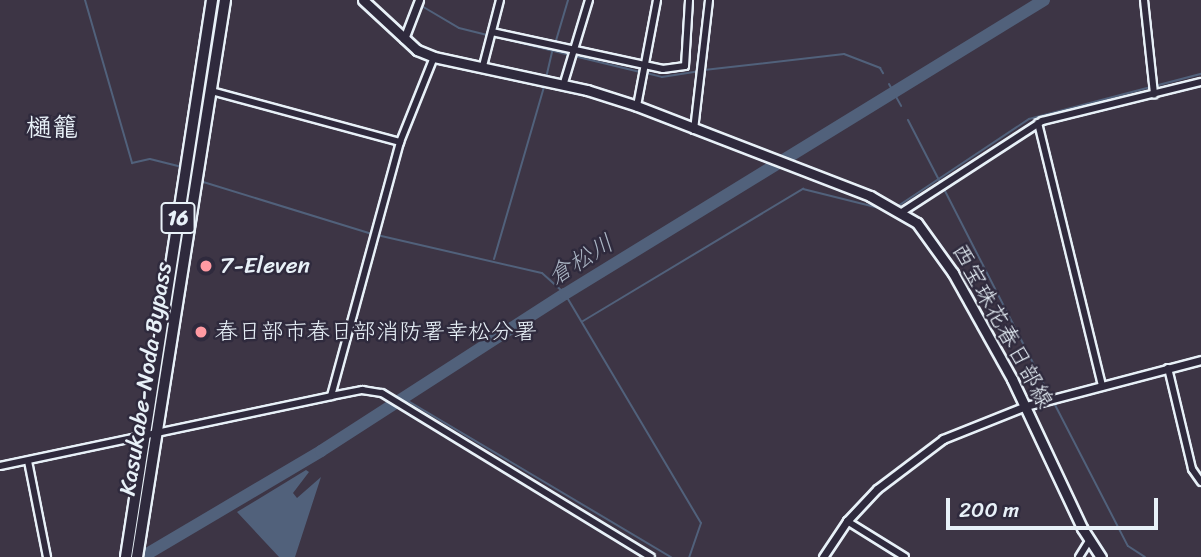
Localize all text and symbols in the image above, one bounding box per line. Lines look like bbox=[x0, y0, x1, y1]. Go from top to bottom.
district label: 樋籠 bbox=[26, 112, 78, 144]
road number: 16 bbox=[160, 200, 196, 235]
water label: 倉松川 bbox=[543, 229, 619, 291]
street label: 西宝珠花春日部線 bbox=[945, 239, 1059, 413]
place label: 7-Eleven bbox=[220, 252, 310, 280]
marker: 7-Eleven bbox=[198, 258, 214, 274]
street label: Kasukabe-Noda Bypass bbox=[114, 261, 178, 497]
place label: 春日部市春日部消防署幸松分署 bbox=[215, 318, 537, 346]
marker: 春日部市春日部消防署幸松分署 bbox=[193, 324, 209, 340]
scale bar bbox=[949, 484, 1161, 528]
text: 200 m bbox=[959, 491, 1019, 529]

